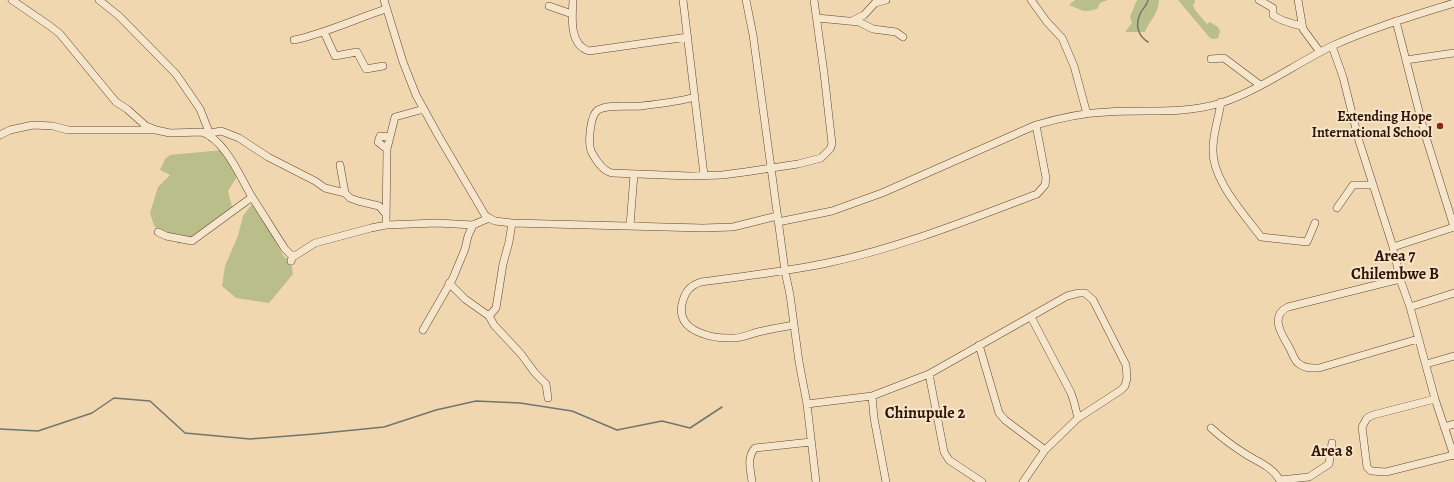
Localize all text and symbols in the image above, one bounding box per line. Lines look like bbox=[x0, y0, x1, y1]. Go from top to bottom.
place label: Extending Hope International School bbox=[1312, 110, 1432, 142]
marker: Extending Hope International School bbox=[1435, 121, 1445, 131]
district label: Area 7 Chilembwe B bbox=[1351, 247, 1439, 285]
district label: Chinupule 2 bbox=[885, 404, 965, 424]
district label: Area 8 bbox=[1311, 442, 1353, 462]

